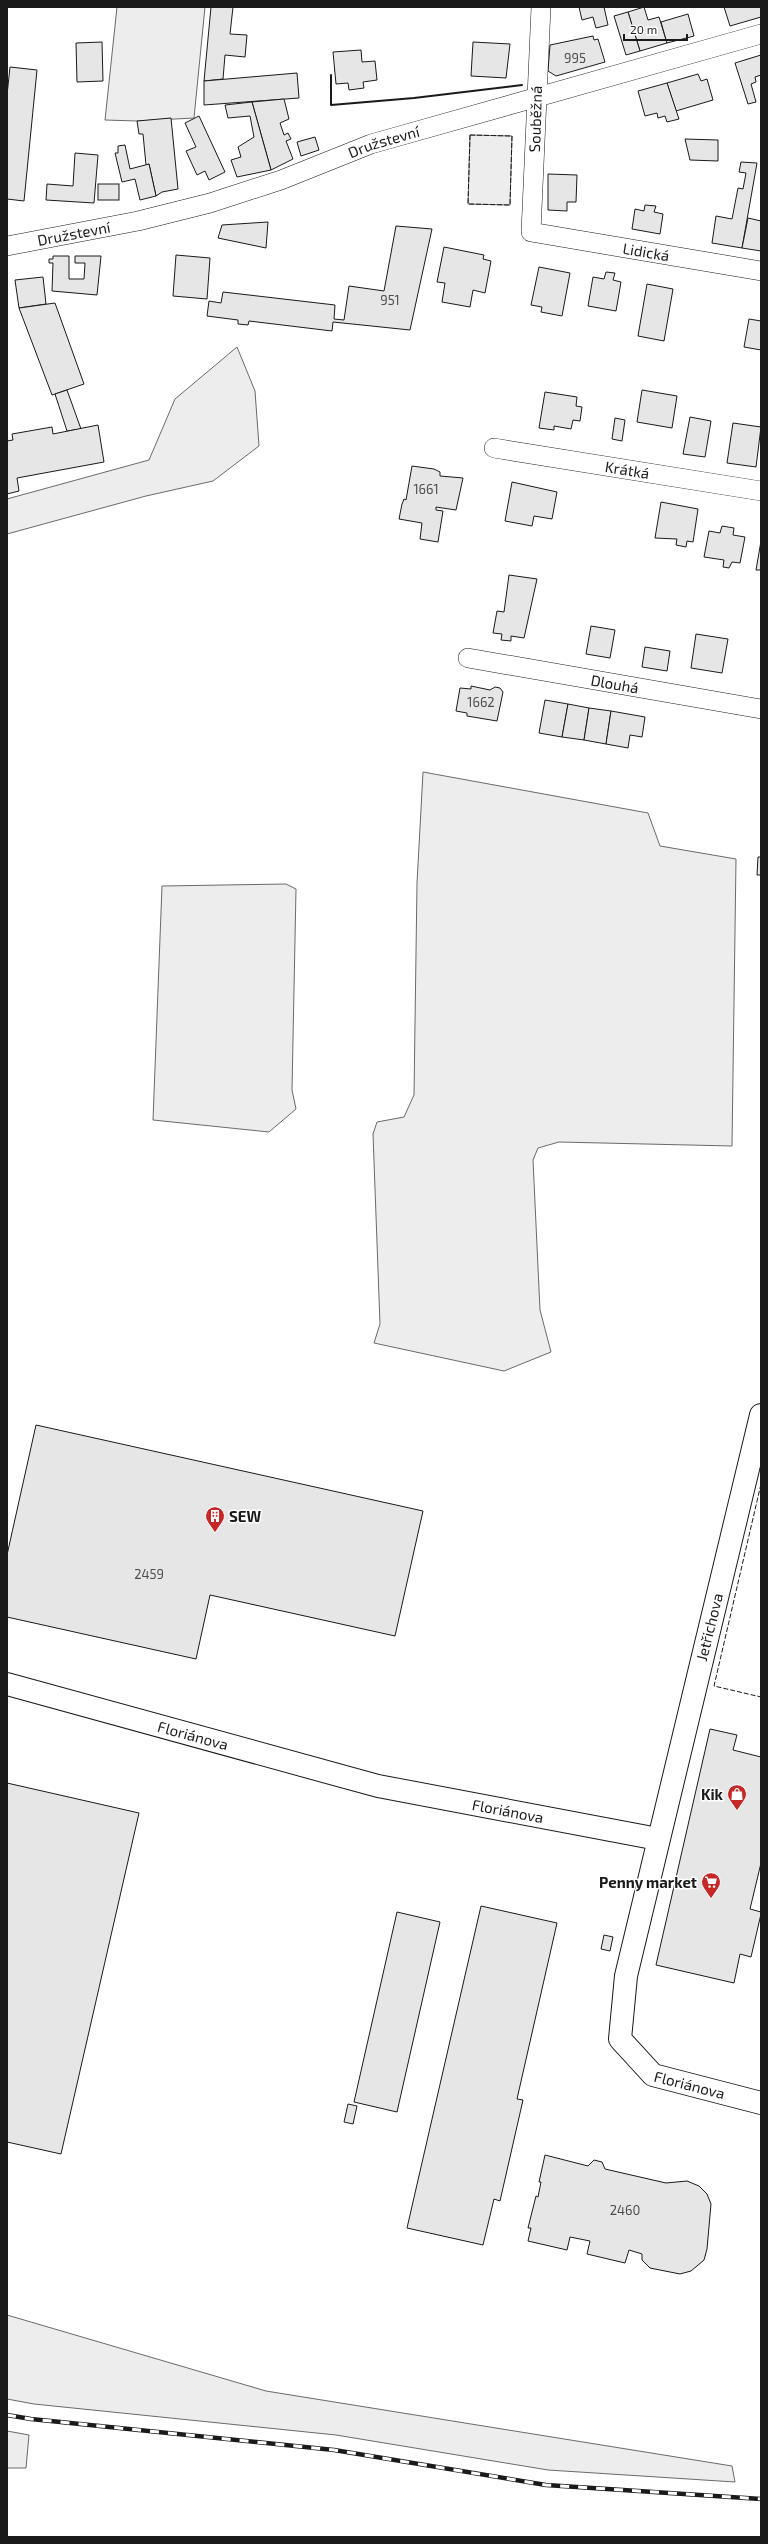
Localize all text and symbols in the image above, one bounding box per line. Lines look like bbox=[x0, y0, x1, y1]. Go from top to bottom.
scale bar bbox=[624, 16, 687, 42]
text: 20 m bbox=[630, 22, 657, 36]
house number: 995 bbox=[564, 50, 586, 66]
street label: Souběžná bbox=[525, 85, 545, 153]
street label: Družstevní bbox=[345, 121, 423, 161]
street label: Družstevní bbox=[36, 217, 113, 249]
street label: Lidická bbox=[621, 239, 671, 264]
house number: 951 bbox=[380, 292, 400, 308]
street label: Krátká bbox=[604, 457, 651, 482]
house number: 1661 bbox=[413, 481, 439, 497]
street label: Dlouhá bbox=[589, 671, 640, 697]
house number: 1662 bbox=[467, 694, 495, 710]
building icon: SEW bbox=[204, 1505, 226, 1533]
place label: SEW bbox=[229, 1507, 261, 1525]
house number: 2459 bbox=[134, 1566, 164, 1582]
street label: Jetřichova bbox=[692, 1591, 726, 1663]
street label: Floriánova bbox=[156, 1717, 230, 1753]
shop icon: Kik bbox=[726, 1783, 748, 1811]
place label: Kik bbox=[701, 1785, 724, 1803]
street label: Floriánova bbox=[471, 1795, 545, 1826]
supermarket icon: Penny market bbox=[700, 1871, 722, 1899]
place label: Penny market bbox=[599, 1873, 697, 1892]
street label: Floriánova bbox=[652, 2067, 727, 2102]
house number: 2460 bbox=[610, 2202, 640, 2218]

